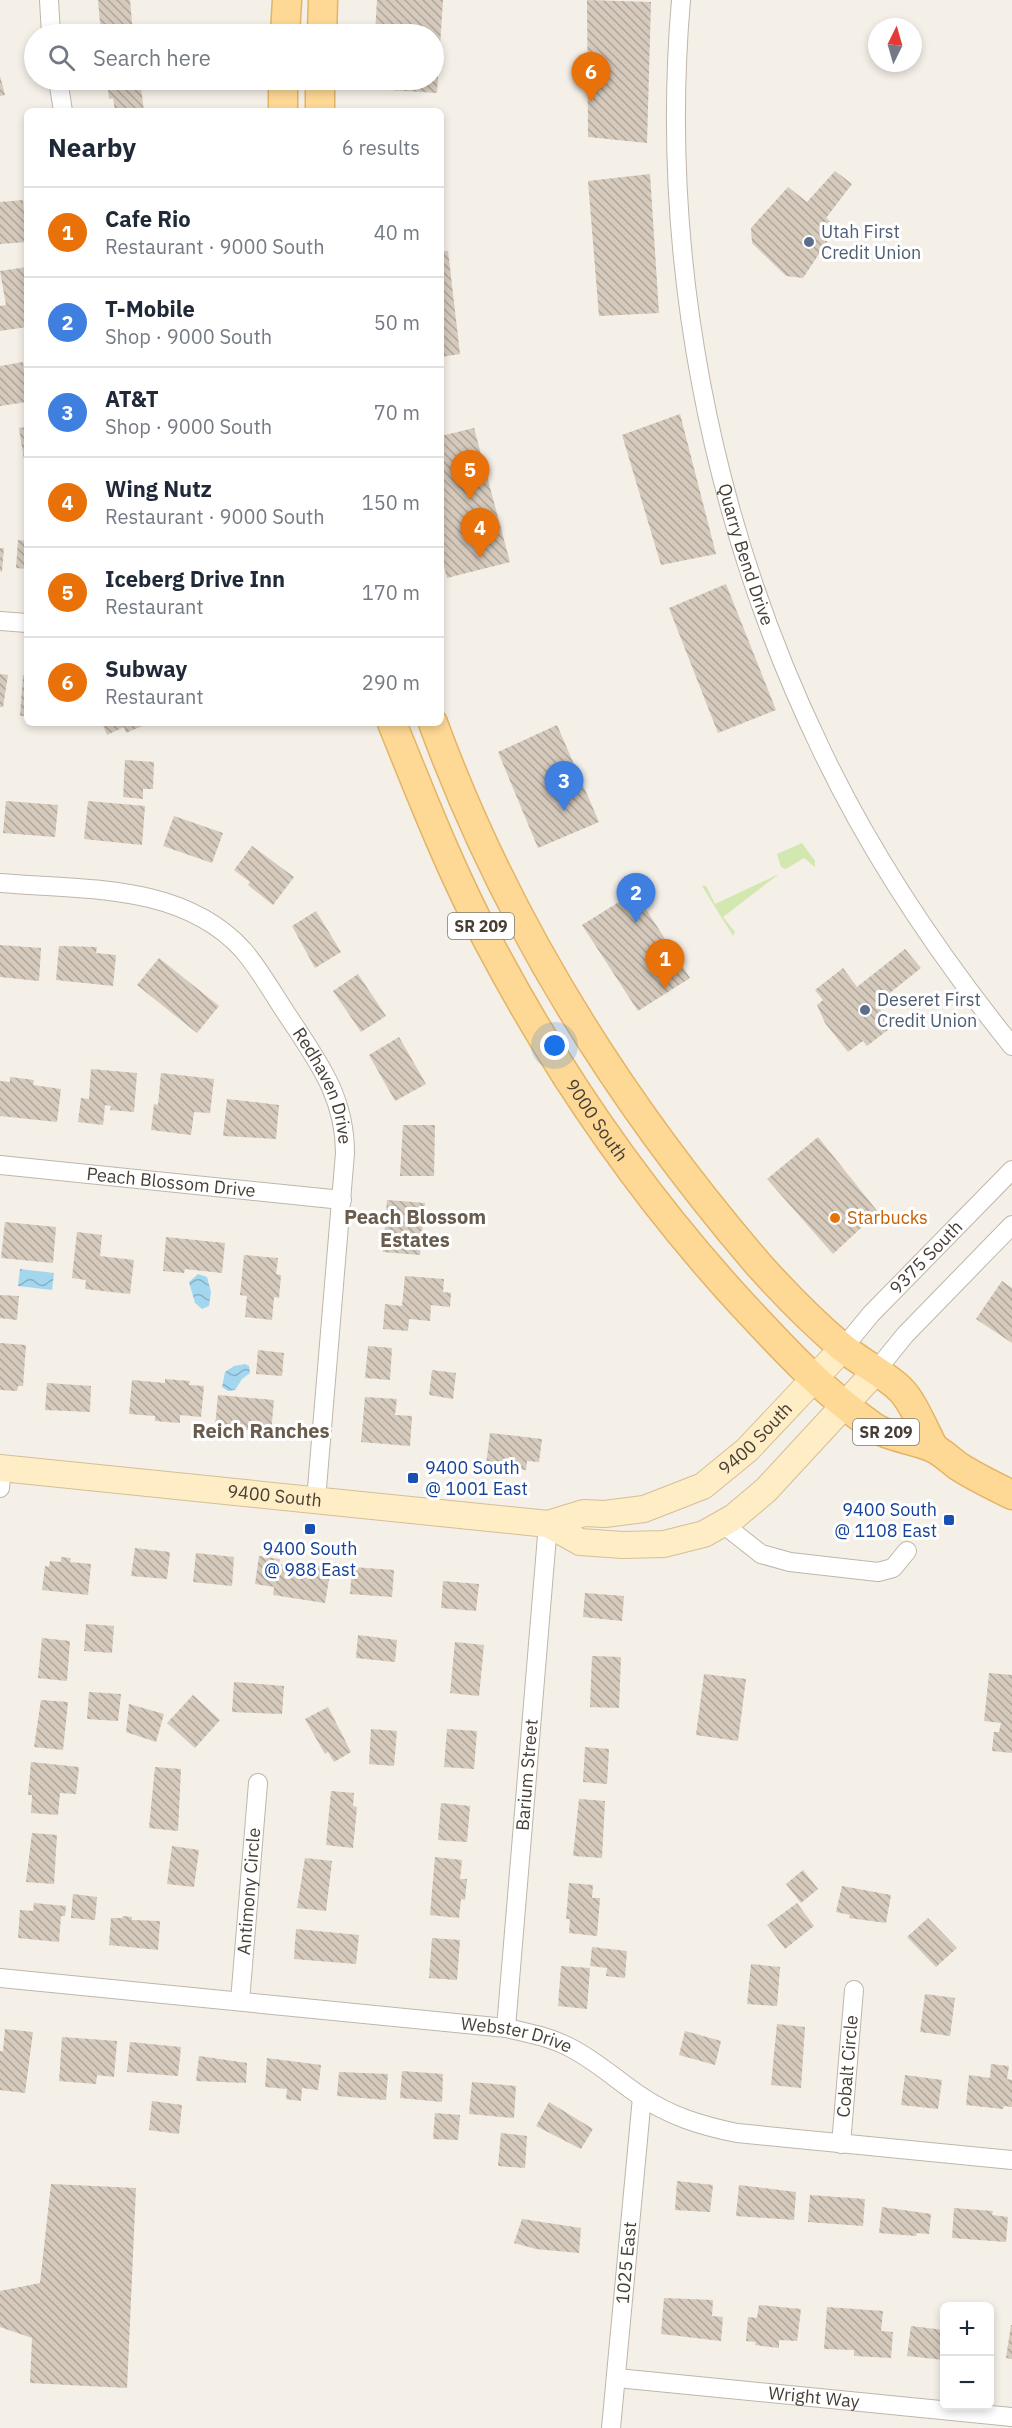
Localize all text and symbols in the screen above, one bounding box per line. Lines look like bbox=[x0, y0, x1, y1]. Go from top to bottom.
north arrow bbox=[868, 18, 922, 72]
search box bbox=[24, 24, 444, 90]
icon: search bbox=[45, 41, 78, 74]
text: Search here bbox=[93, 43, 211, 72]
pin: 6 bbox=[572, 52, 610, 102]
text: Nearby bbox=[48, 130, 136, 164]
text: 6 results bbox=[342, 134, 420, 161]
text: Cafe Rio bbox=[105, 204, 191, 233]
text: 1 bbox=[62, 219, 74, 246]
text: 40 m bbox=[374, 219, 420, 246]
place label: Utah First Credit Union bbox=[821, 220, 921, 264]
text: Restaurant · 9000 South bbox=[105, 233, 325, 260]
marker: Utah First Credit Union bbox=[802, 235, 816, 249]
text: T-Mobile bbox=[105, 294, 195, 323]
text: 2 bbox=[62, 309, 74, 336]
text: 50 m bbox=[374, 309, 420, 336]
text: Shop · 9000 South bbox=[105, 323, 272, 350]
text: AT&T bbox=[105, 384, 159, 413]
text: 3 bbox=[62, 399, 74, 426]
text: 70 m bbox=[374, 399, 420, 426]
text: Shop · 9000 South bbox=[105, 413, 272, 440]
pin: 5 bbox=[450, 450, 490, 500]
text: Wing Nutz bbox=[105, 474, 212, 503]
street label: Quarry Bend Drive bbox=[713, 481, 779, 629]
text: 4 bbox=[62, 489, 74, 516]
text: 150 m bbox=[362, 489, 420, 516]
text: Restaurant · 9000 South bbox=[105, 503, 325, 530]
pin: 4 bbox=[460, 508, 500, 558]
text: Iceberg Drive Inn bbox=[105, 564, 285, 593]
text: 5 bbox=[62, 579, 74, 606]
text: 170 m bbox=[362, 579, 420, 606]
text: Restaurant bbox=[105, 593, 203, 620]
text: Subway bbox=[105, 654, 187, 683]
text: 6 bbox=[62, 669, 74, 696]
text: 290 m bbox=[362, 669, 420, 696]
text: Restaurant bbox=[105, 683, 203, 710]
pin: 3 bbox=[544, 762, 584, 811]
pin: 2 bbox=[616, 874, 656, 923]
road number: SR 209 bbox=[448, 913, 514, 939]
pin: 1 bbox=[646, 940, 684, 989]
place label: Deseret First Credit Union bbox=[877, 988, 981, 1032]
marker: Deseret First Credit Union bbox=[858, 1003, 872, 1017]
street label: Redhaven Drive bbox=[288, 1023, 357, 1145]
your location bbox=[540, 1031, 569, 1060]
street label: 9000 South bbox=[561, 1074, 633, 1166]
street label: Peach Blossom Drive bbox=[86, 1162, 257, 1202]
district label: Peach Blossom Estates bbox=[344, 1203, 486, 1253]
place label: Starbucks bbox=[847, 1206, 928, 1229]
marker: Starbucks bbox=[828, 1211, 842, 1225]
street label: 9375 South bbox=[884, 1215, 967, 1299]
street label: 9400 South bbox=[713, 1397, 797, 1480]
district label: Reich Ranches bbox=[192, 1417, 330, 1444]
road number: SR 209 bbox=[853, 1419, 919, 1445]
place label: 9400 South @ 1001 East bbox=[425, 1456, 528, 1500]
marker: 9400 South @ 1001 East bbox=[406, 1471, 420, 1485]
street label: 9400 South bbox=[226, 1479, 323, 1512]
place label: 9400 South @ 1108 East bbox=[834, 1498, 937, 1542]
marker: 9400 South @ 1108 East bbox=[942, 1513, 956, 1527]
marker: 9400 South @ 988 East bbox=[303, 1522, 317, 1536]
place label: 9400 South @ 988 East bbox=[263, 1537, 357, 1581]
street label: Barium Street bbox=[510, 1718, 543, 1832]
street label: Antimony Circle bbox=[232, 1827, 265, 1956]
street label: Webster Drive bbox=[460, 2012, 576, 2058]
street label: Cobalt Circle bbox=[831, 2014, 863, 2118]
street label: 1025 East bbox=[611, 2220, 641, 2305]
map controls bbox=[940, 2302, 994, 2410]
button: + bbox=[940, 2302, 994, 2356]
button: − bbox=[940, 2356, 994, 2410]
street label: Wright Way bbox=[767, 2381, 861, 2413]

